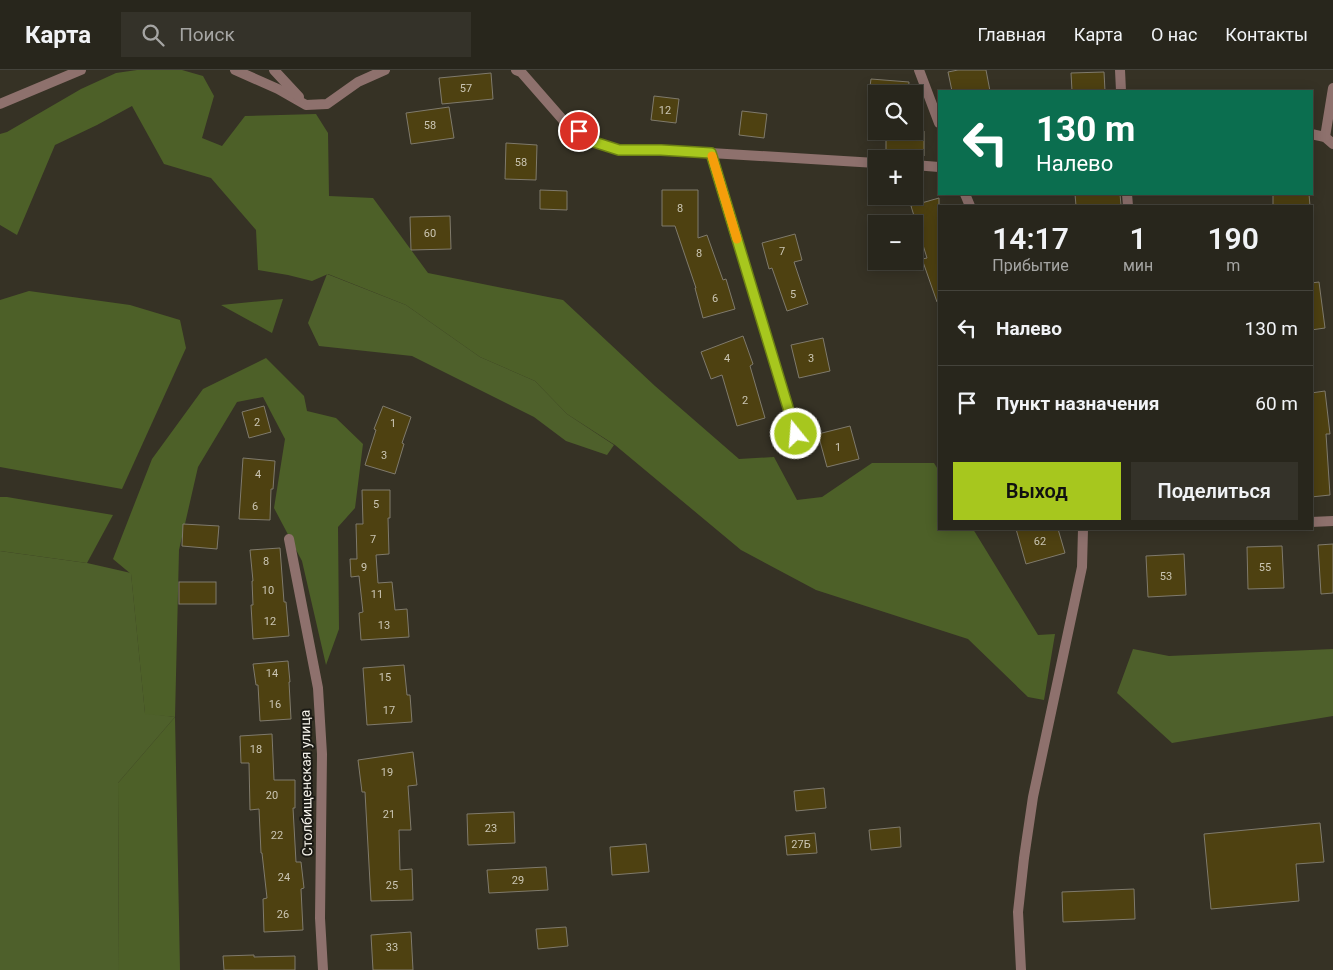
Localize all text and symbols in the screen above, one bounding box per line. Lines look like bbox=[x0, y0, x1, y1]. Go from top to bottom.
search box bbox=[121, 12, 471, 57]
text: Карта bbox=[25, 21, 91, 49]
icon: search bbox=[139, 21, 167, 49]
text: Поиск bbox=[179, 23, 235, 46]
text: Главная bbox=[977, 24, 1046, 45]
text: Карта bbox=[1074, 24, 1123, 45]
text: О нас bbox=[1151, 24, 1197, 45]
text: Контакты bbox=[1225, 24, 1308, 45]
house number: 57 bbox=[460, 82, 472, 95]
map controls bbox=[868, 85, 923, 270]
button: search bbox=[868, 85, 923, 140]
house number: 12 bbox=[659, 104, 671, 117]
text: 130 m bbox=[1036, 109, 1135, 150]
pin bbox=[558, 110, 600, 152]
icon: left bbox=[953, 110, 1018, 175]
icon: arrive bbox=[565, 117, 593, 145]
house number: 58 bbox=[424, 119, 436, 132]
button: + bbox=[868, 150, 923, 205]
text: Налево bbox=[1036, 151, 1113, 176]
house number: 58 bbox=[515, 156, 527, 169]
house number: 8 bbox=[677, 202, 683, 215]
button: − bbox=[868, 215, 923, 270]
text: 14:17 bbox=[992, 221, 1069, 256]
text: 1 bbox=[1130, 221, 1147, 256]
text: 190 bbox=[1207, 221, 1259, 256]
house number: 60 bbox=[424, 227, 436, 240]
house number: 7 bbox=[779, 245, 785, 258]
house number: 8 bbox=[696, 247, 702, 260]
text: Прибытие bbox=[992, 256, 1069, 275]
text: мин bbox=[1123, 256, 1153, 275]
text: m bbox=[1226, 256, 1240, 275]
house number: 5 bbox=[790, 288, 796, 301]
house number: 6 bbox=[712, 292, 718, 305]
icon: left bbox=[953, 314, 981, 342]
text: Налево bbox=[996, 317, 1062, 340]
text: 130 m bbox=[1245, 317, 1298, 340]
house number: 4 bbox=[724, 352, 730, 365]
house number: 3 bbox=[808, 352, 814, 365]
icon: arrive bbox=[953, 389, 981, 417]
text: Пункт назначения bbox=[996, 392, 1159, 415]
text: 60 m bbox=[1255, 392, 1298, 415]
house number: 2 bbox=[742, 394, 748, 407]
position arrow bbox=[769, 407, 821, 459]
house number: 2 bbox=[254, 416, 260, 429]
house number: 1 bbox=[390, 417, 396, 430]
house number: 1 bbox=[835, 441, 841, 454]
house number: 3 bbox=[381, 449, 387, 462]
button: Выход bbox=[953, 462, 1121, 520]
button: Поделиться bbox=[1131, 462, 1298, 520]
house number: 4 bbox=[255, 468, 261, 481]
house number: 5 bbox=[373, 498, 379, 511]
house number: 6 bbox=[252, 500, 258, 513]
house number: 7 bbox=[370, 533, 376, 546]
house number: 62 bbox=[1034, 535, 1046, 548]
house number: 8 bbox=[263, 555, 269, 568]
house number: 9 bbox=[361, 561, 367, 574]
house number: 55 bbox=[1259, 561, 1271, 574]
house number: 53 bbox=[1160, 570, 1172, 583]
house number: 10 bbox=[262, 584, 274, 597]
house number: 11 bbox=[371, 588, 383, 601]
house number: 12 bbox=[264, 615, 276, 628]
house number: 13 bbox=[378, 619, 390, 632]
house number: 14 bbox=[266, 667, 278, 680]
house number: 15 bbox=[379, 671, 391, 684]
house number: 16 bbox=[269, 698, 281, 711]
house number: 17 bbox=[383, 704, 395, 717]
street label: Столбищенская улица bbox=[297, 710, 315, 856]
house number: 18 bbox=[250, 743, 262, 756]
house number: 19 bbox=[381, 766, 393, 779]
house number: 20 bbox=[266, 789, 278, 802]
house number: 21 bbox=[383, 808, 395, 821]
house number: 23 bbox=[485, 822, 497, 835]
house number: 22 bbox=[271, 829, 283, 842]
house number: 27Б bbox=[791, 838, 811, 851]
house number: 24 bbox=[278, 871, 290, 884]
house number: 29 bbox=[512, 874, 524, 887]
house number: 25 bbox=[386, 879, 398, 892]
house number: 26 bbox=[277, 908, 289, 921]
house number: 33 bbox=[386, 941, 398, 954]

